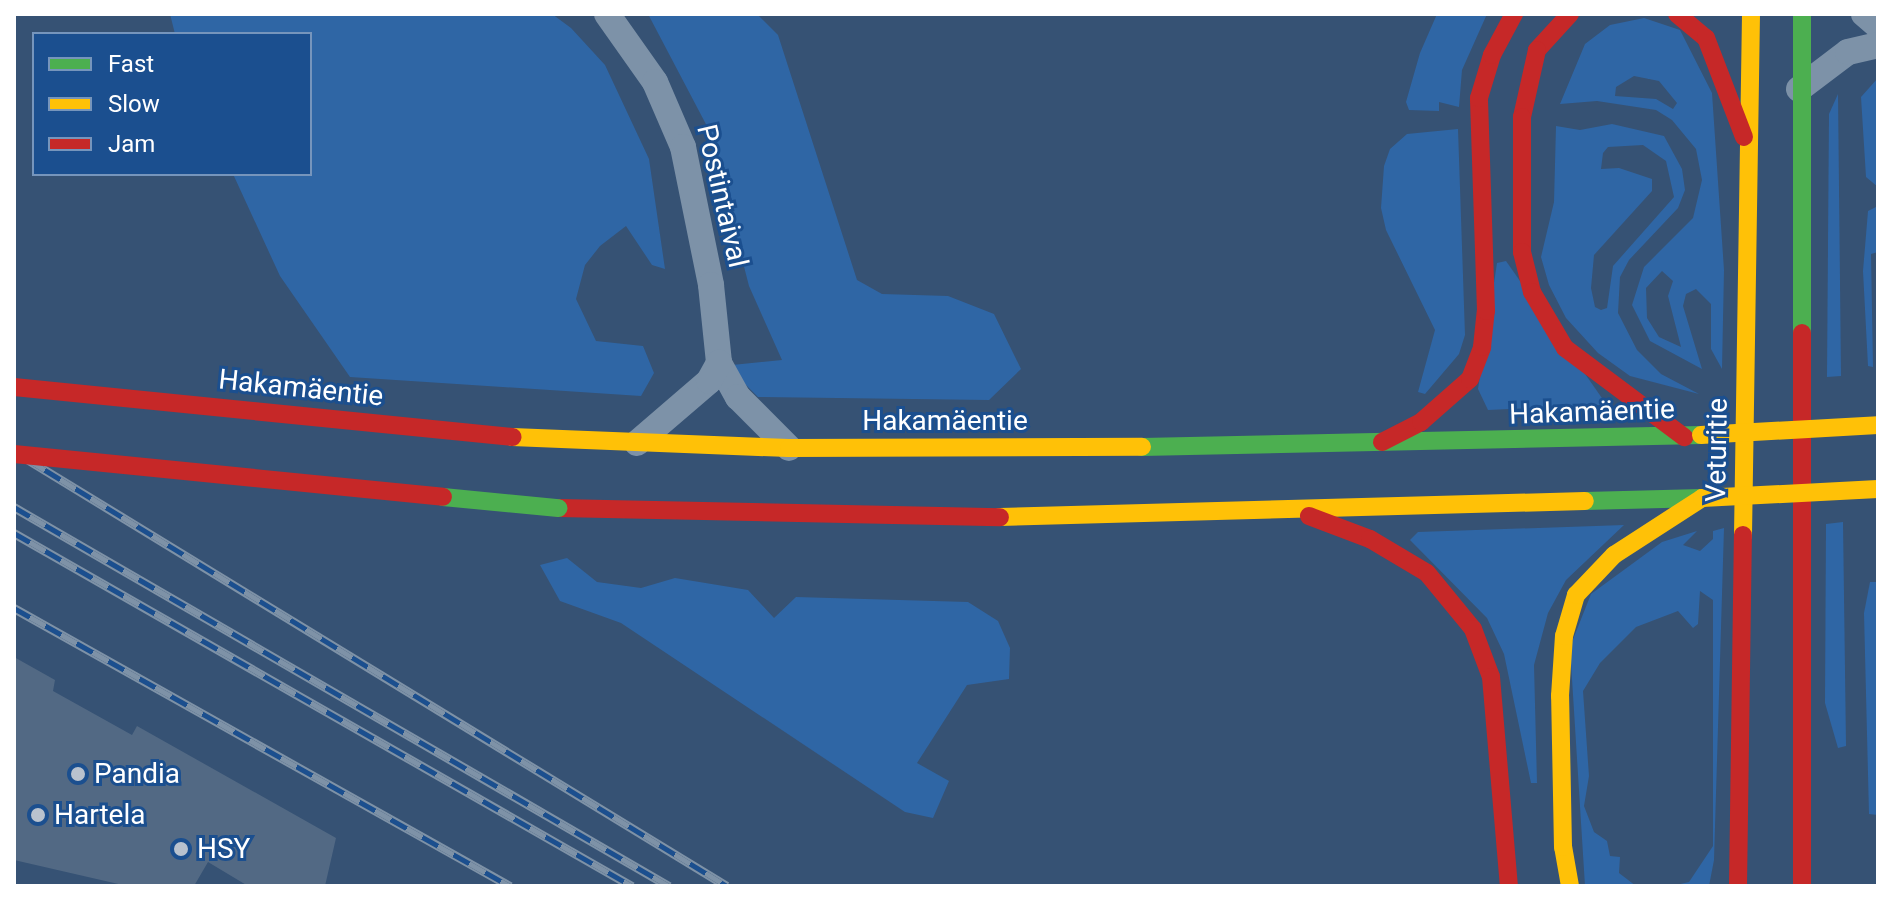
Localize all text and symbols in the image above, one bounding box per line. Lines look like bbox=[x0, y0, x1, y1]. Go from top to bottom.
legend bbox=[32, 32, 312, 176]
text: Fast bbox=[108, 50, 154, 78]
text: Slow bbox=[108, 90, 160, 118]
street label: Postintaival bbox=[689, 121, 755, 271]
text: Jam bbox=[108, 130, 155, 158]
street label: Hakamäentie bbox=[217, 363, 385, 413]
street label: Hakamäentie bbox=[1509, 392, 1675, 432]
street label: Veturitie bbox=[1699, 398, 1735, 502]
street label: Hakamäentie bbox=[862, 404, 1028, 438]
place label: Pandia bbox=[94, 757, 180, 791]
marker: Pandia bbox=[69, 765, 87, 783]
place label: Hartela bbox=[54, 798, 145, 832]
marker: Hartela bbox=[29, 806, 47, 824]
place label: HSY bbox=[197, 832, 250, 866]
marker: HSY bbox=[172, 840, 190, 858]

